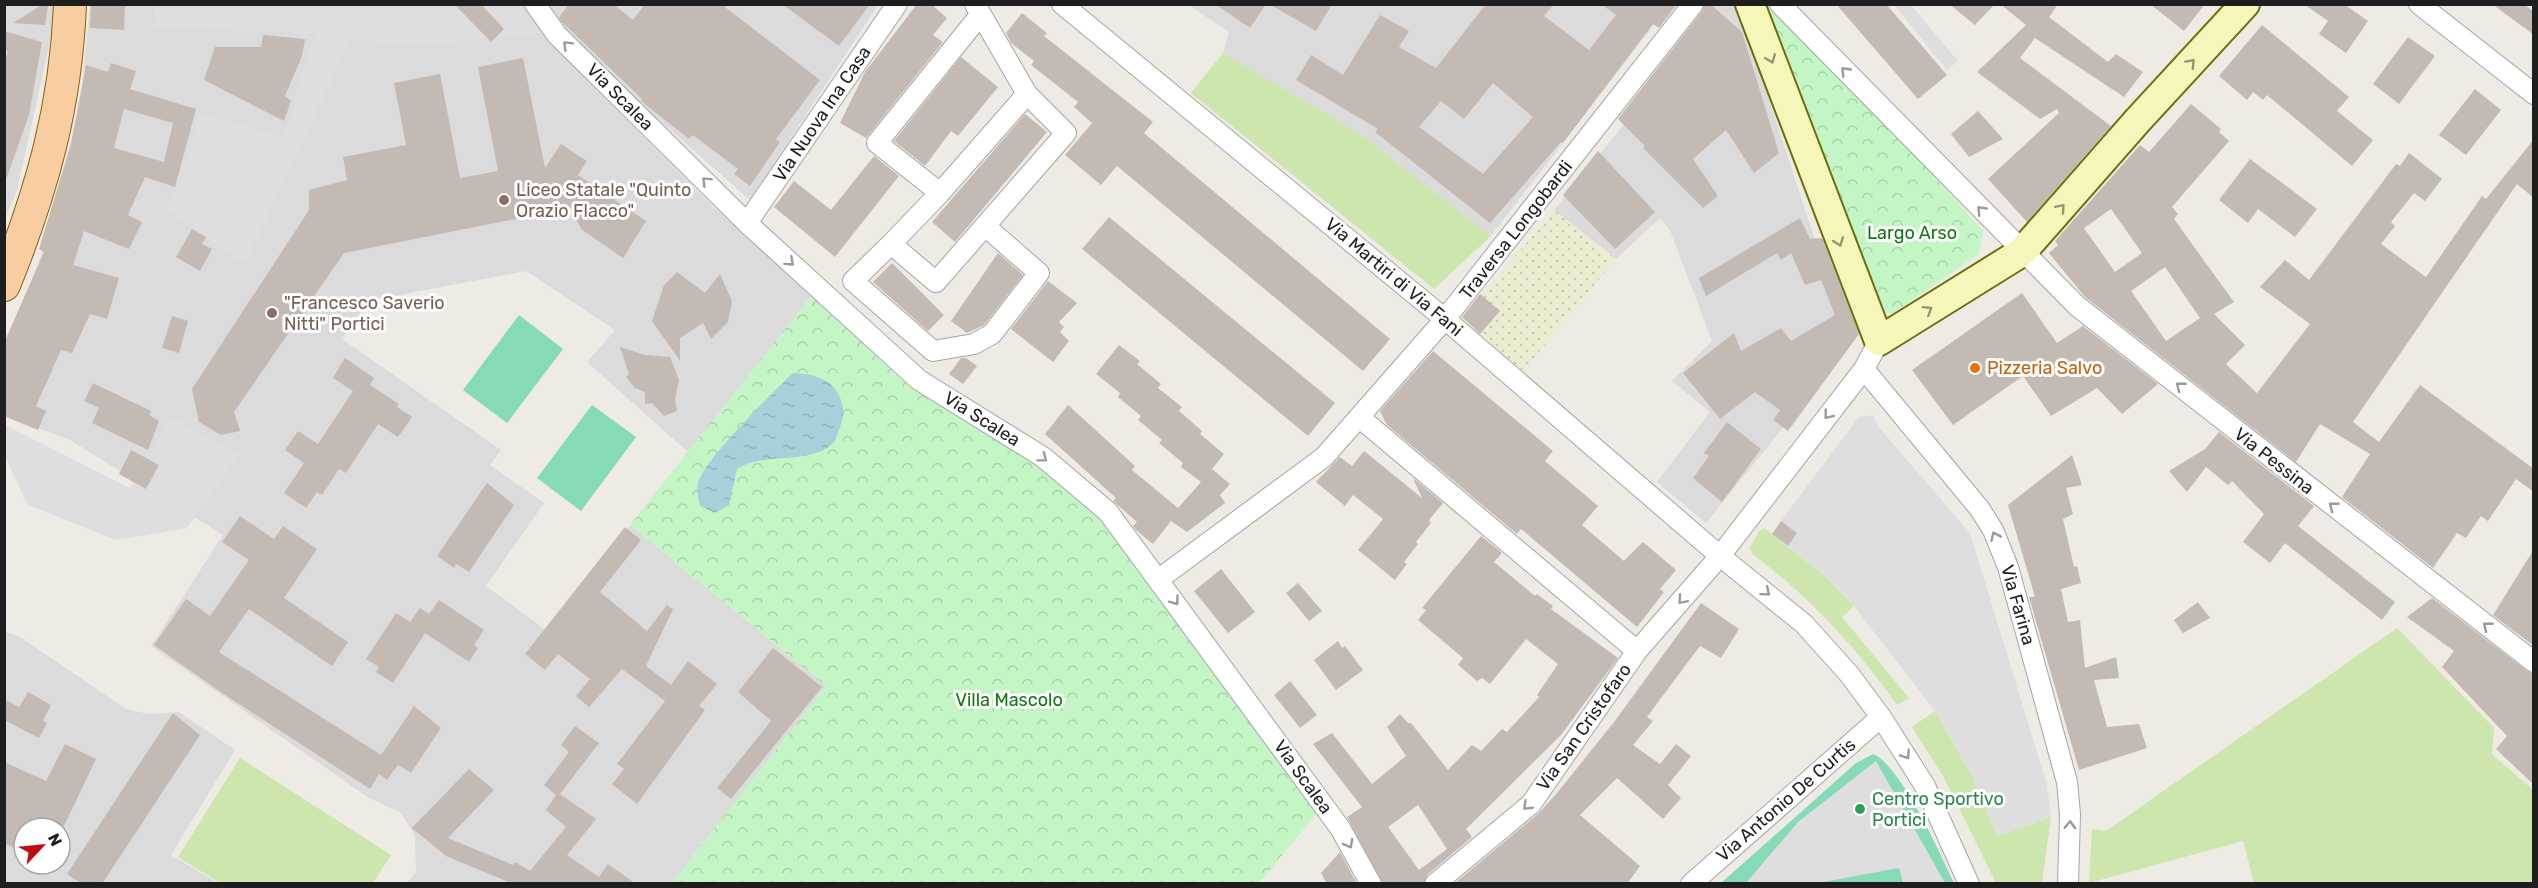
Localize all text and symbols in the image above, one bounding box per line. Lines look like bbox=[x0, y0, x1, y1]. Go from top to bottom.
one-way arrow bbox=[564, 41, 575, 52]
street label: Via Nuova Ina Casa bbox=[768, 42, 876, 186]
one-way arrow bbox=[1764, 53, 1776, 64]
street label: Via Scalea bbox=[582, 59, 658, 135]
one-way arrow bbox=[2184, 59, 2195, 70]
one-way arrow bbox=[1841, 67, 1852, 78]
street label: Traversa Longobardi bbox=[1455, 156, 1577, 304]
one-way arrow bbox=[703, 178, 714, 189]
place label: Liceo Statale "Quinto Orazio Flacco" bbox=[516, 179, 691, 222]
marker: Liceo Statale "Quinto Orazio Flacco" bbox=[497, 193, 511, 207]
one-way arrow bbox=[2053, 204, 2064, 215]
one-way arrow bbox=[1977, 207, 1988, 217]
street label: Via Martiri di Via Fani bbox=[1321, 213, 1467, 341]
park label: Largo Arso bbox=[1867, 222, 1957, 244]
one-way arrow bbox=[1832, 236, 1845, 247]
one-way arrow bbox=[783, 255, 794, 266]
place label: "Francesco Saverio Nitti" Portici bbox=[284, 292, 445, 335]
one-way arrow bbox=[1922, 305, 1932, 317]
marker: "Francesco Saverio Nitti" Portici bbox=[265, 306, 279, 320]
place label: Pizzeria Salvo bbox=[1987, 357, 2102, 379]
marker: Pizzeria Salvo bbox=[1968, 361, 1982, 375]
one-way arrow bbox=[2175, 383, 2186, 394]
street label: Via Scalea bbox=[940, 387, 1024, 451]
one-way arrow bbox=[1825, 408, 1836, 419]
street label: Via Pessina bbox=[2230, 423, 2318, 499]
one-way arrow bbox=[1037, 451, 1048, 462]
one-way arrow bbox=[2329, 503, 2340, 514]
one-way arrow bbox=[1990, 531, 2002, 542]
street label: Via Farina bbox=[1996, 562, 2040, 648]
one-way arrow bbox=[1759, 585, 1770, 596]
one-way arrow bbox=[1678, 593, 1689, 604]
one-way arrow bbox=[1167, 594, 1178, 605]
one-way arrow bbox=[2483, 622, 2494, 633]
street label: Via San Cristofaro bbox=[1532, 659, 1636, 795]
park label: Villa Mascolo bbox=[955, 689, 1063, 711]
street label: Via Antonio De Curtis bbox=[1712, 734, 1860, 866]
street label: Via Scalea bbox=[1269, 736, 1337, 818]
one-way arrow bbox=[1898, 749, 1910, 759]
place label: Centro Sportivo Portici bbox=[1872, 788, 2004, 831]
one-way arrow bbox=[1523, 799, 1533, 810]
marker: Centro Sportivo Portici bbox=[1853, 802, 1867, 816]
north arrow bbox=[12, 816, 72, 876]
one-way arrow bbox=[2063, 821, 2076, 830]
text: N bbox=[44, 830, 66, 849]
one-way arrow bbox=[1342, 838, 1353, 848]

